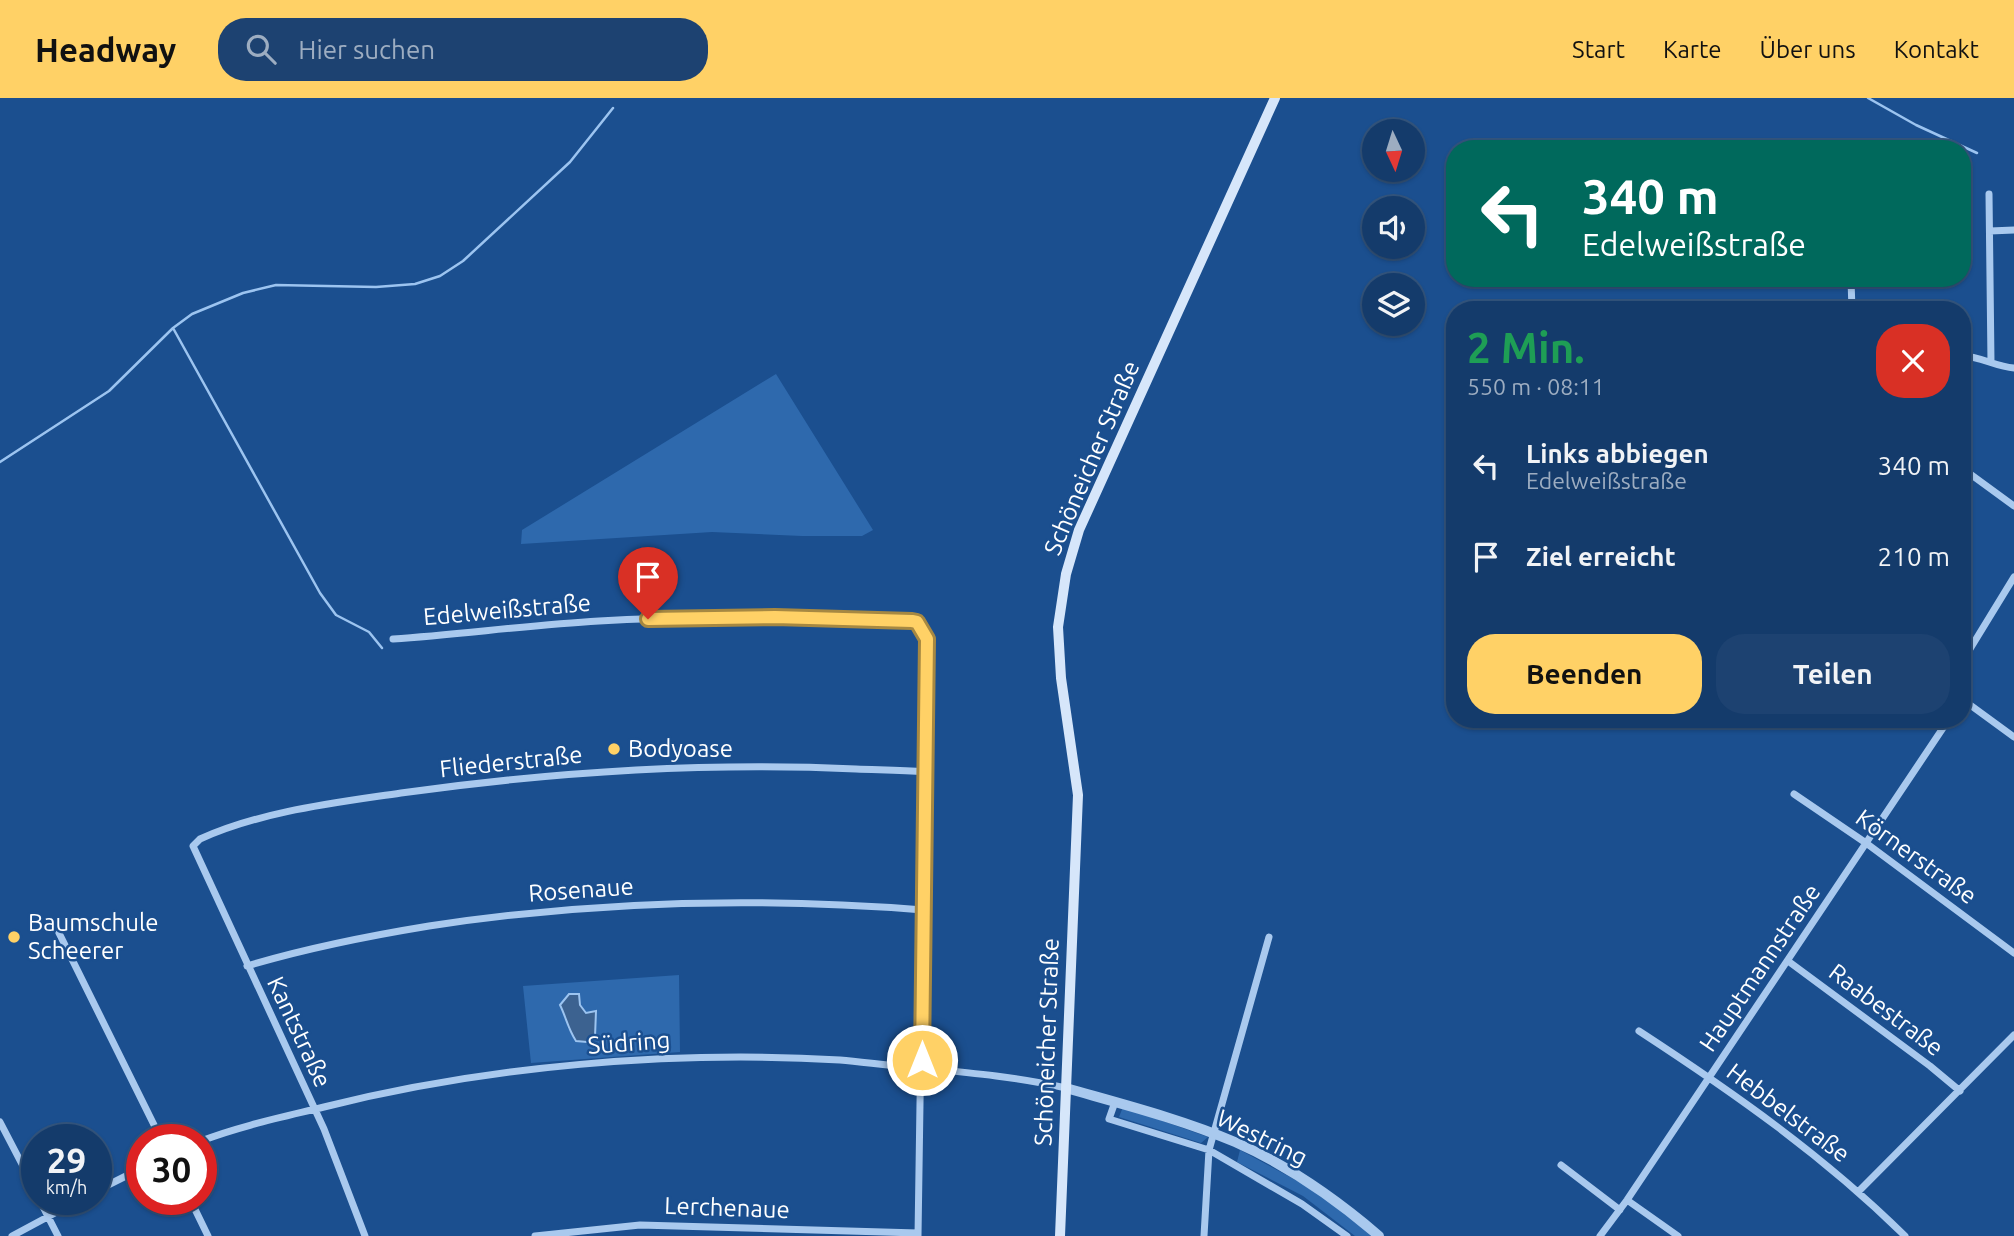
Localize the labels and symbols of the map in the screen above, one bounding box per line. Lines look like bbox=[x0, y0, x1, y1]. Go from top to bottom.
north arrow bbox=[1362, 119, 1424, 182]
street label: Schöneicher Straße bbox=[1038, 357, 1145, 559]
pin bbox=[618, 547, 678, 619]
street label: Edelweißstraße bbox=[422, 589, 592, 630]
place label: Bodyoase bbox=[628, 735, 733, 762]
street label: Fliederstraße bbox=[438, 741, 584, 782]
marker: Bodyoase bbox=[606, 741, 622, 757]
street label: Körnerstraße bbox=[1851, 804, 1982, 909]
street label: Rosenaue bbox=[527, 872, 635, 907]
street label: Hauptmannstraße bbox=[1694, 879, 1825, 1056]
place label: Baumschule Scheerer bbox=[28, 909, 159, 964]
marker: Baumschule Scheerer bbox=[6, 929, 22, 945]
street label: Schöneicher Straße bbox=[1029, 938, 1064, 1146]
street label: Raabestraße bbox=[1824, 958, 1949, 1061]
street label: Kantstraße bbox=[262, 972, 337, 1091]
position arrow bbox=[885, 1023, 959, 1097]
street label: Südring bbox=[587, 1026, 671, 1059]
street label: Hebbelstraße bbox=[1722, 1058, 1855, 1167]
street label: Westring bbox=[1213, 1104, 1312, 1171]
speed limit sign: 30 bbox=[126, 1124, 217, 1215]
street label: Lerchenaue bbox=[664, 1192, 790, 1223]

